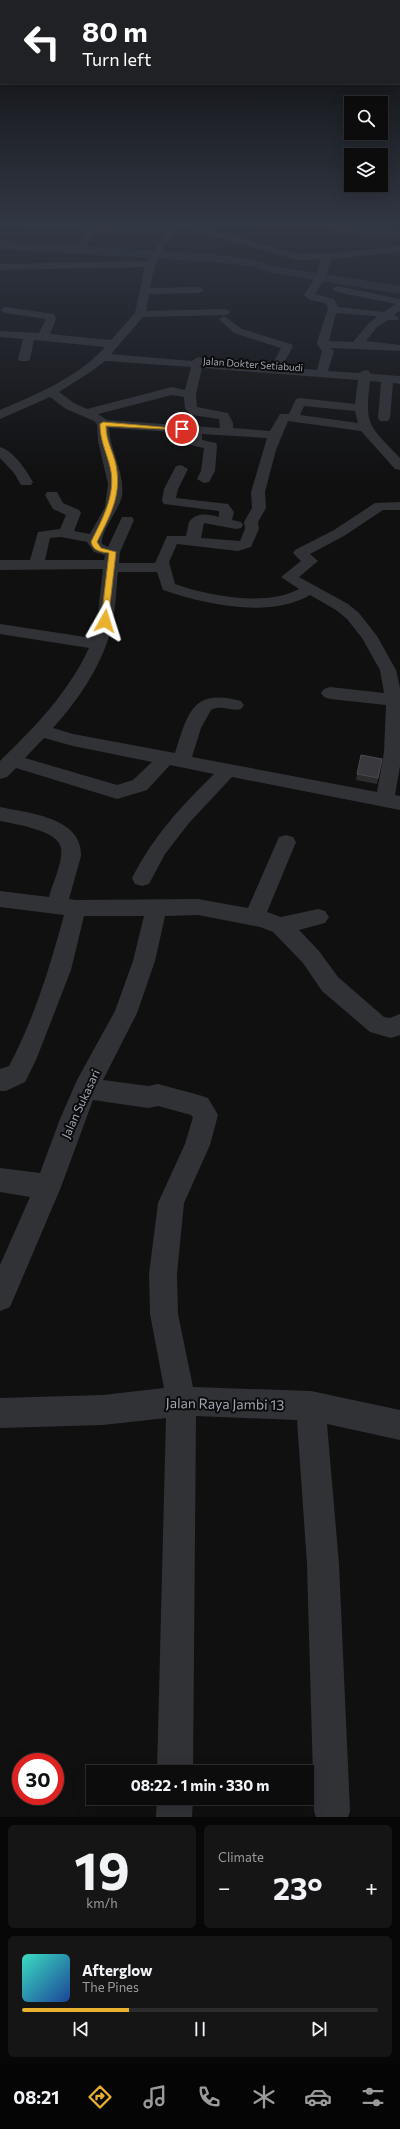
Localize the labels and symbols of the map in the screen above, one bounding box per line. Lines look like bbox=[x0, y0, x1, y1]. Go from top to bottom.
street label: Jalan Dokter Setiabudi bbox=[203, 355, 303, 373]
pin bbox=[165, 412, 199, 446]
position arrow bbox=[84, 600, 126, 642]
street label: Jalan Sukasari bbox=[58, 1067, 103, 1141]
street label: Jalan Raya Jambi 13 bbox=[166, 1394, 285, 1413]
speed limit sign: 30 bbox=[12, 1753, 64, 1805]

